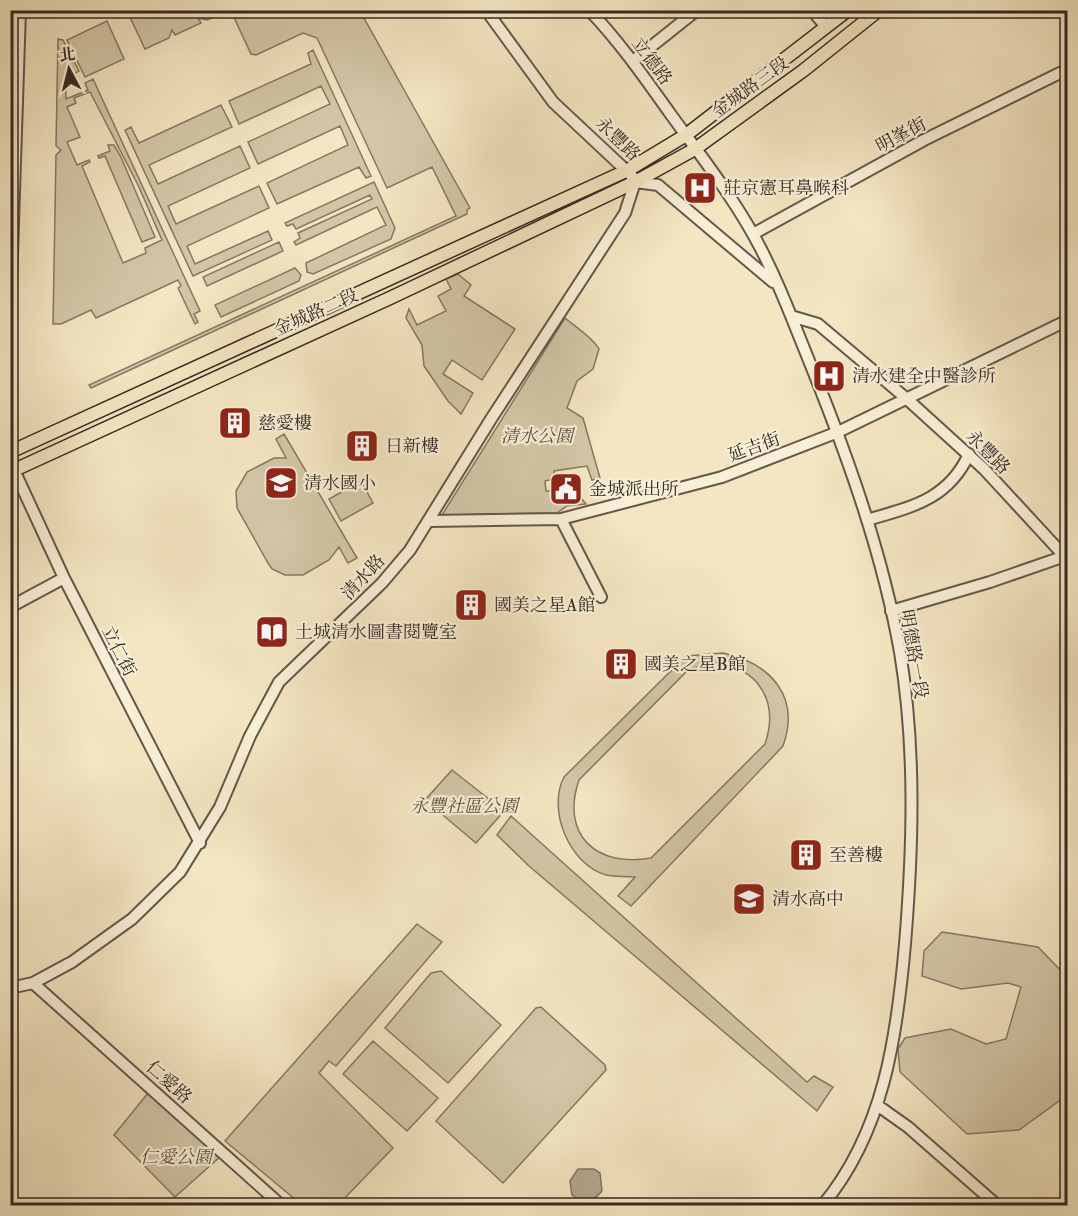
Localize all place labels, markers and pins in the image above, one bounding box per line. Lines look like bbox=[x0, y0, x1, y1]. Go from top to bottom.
hospital icon: 莊京憲耳鼻喉科 bbox=[682, 170, 718, 206]
place label: 莊京憲耳鼻喉科 bbox=[723, 177, 849, 200]
hospital icon: 清水建全中醫診所 bbox=[811, 358, 847, 394]
place label: 清水建全中醫診所 bbox=[852, 365, 996, 388]
building icon: 慈愛樓 bbox=[217, 405, 253, 441]
place label: 慈愛樓 bbox=[258, 412, 312, 435]
building icon: 日新樓 bbox=[344, 428, 380, 464]
place label: 日新樓 bbox=[385, 435, 439, 458]
school or university icon: 清水國小 bbox=[263, 465, 299, 501]
public building icon: 金城派出所 bbox=[548, 471, 584, 507]
place label: 清水國小 bbox=[304, 472, 376, 495]
place label: 金城派出所 bbox=[589, 478, 679, 501]
building icon: 國美之星A館 bbox=[453, 587, 489, 623]
place label: 國美之星A館 bbox=[494, 594, 595, 617]
library icon: 土城清水圖書閱覽室 bbox=[254, 614, 290, 650]
place label: 土城清水圖書閱覽室 bbox=[295, 621, 457, 644]
building icon: 國美之星B館 bbox=[603, 646, 639, 682]
place label: 國美之星B館 bbox=[644, 653, 746, 676]
building icon: 至善樓 bbox=[788, 837, 824, 873]
place label: 至善樓 bbox=[829, 844, 883, 867]
school or university icon: 清水高中 bbox=[731, 881, 767, 917]
place label: 清水高中 bbox=[772, 888, 844, 911]

